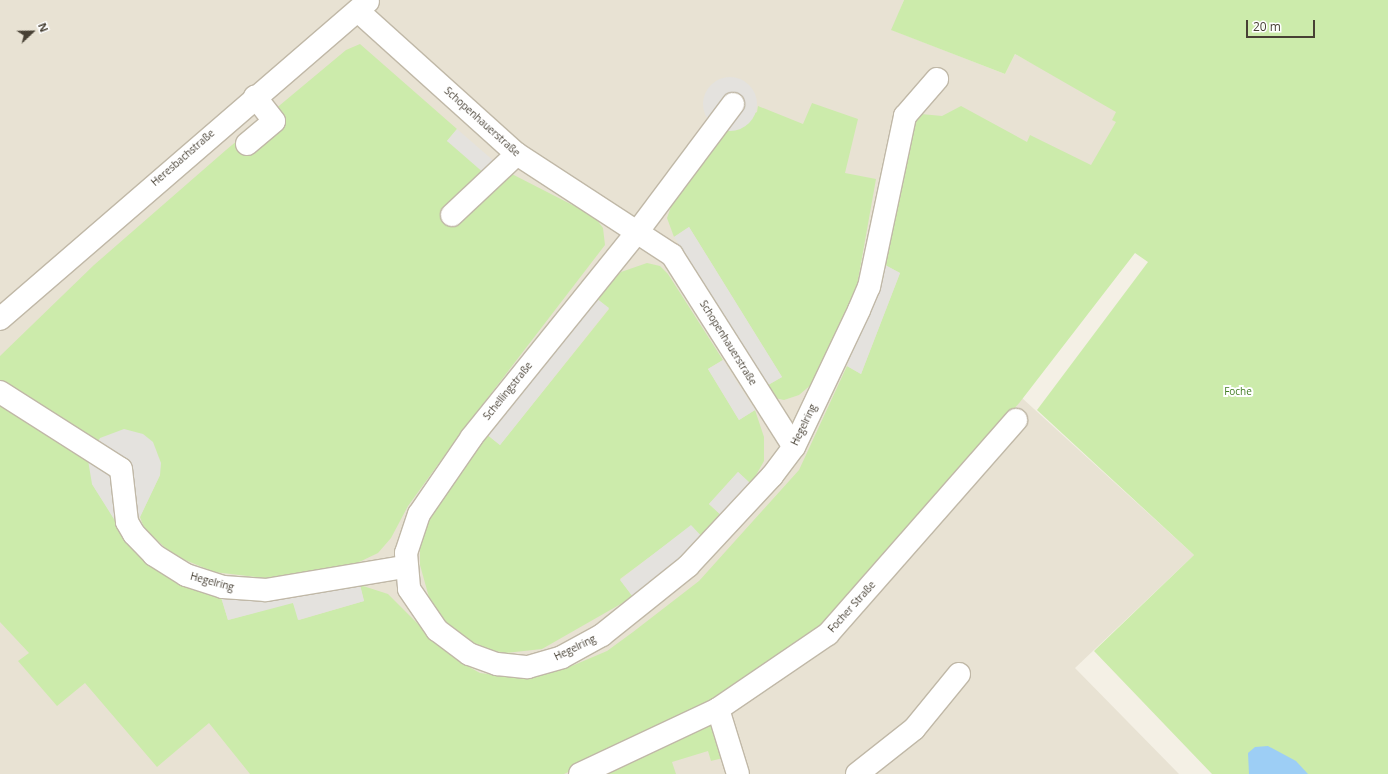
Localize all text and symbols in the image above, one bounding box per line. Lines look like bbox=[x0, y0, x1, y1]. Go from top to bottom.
north arrow bbox=[12, 12, 52, 52]
scale bar bbox=[1248, 12, 1317, 38]
text: 20 m bbox=[1253, 18, 1281, 35]
text: N bbox=[35, 20, 52, 34]
street label: Schopenhauerstraße bbox=[442, 85, 522, 159]
street label: Heresbachstraße bbox=[149, 127, 217, 189]
street label: Schopenhauerstraße bbox=[697, 298, 759, 388]
street label: Schellingstraße bbox=[481, 360, 535, 422]
park label: Foche bbox=[1224, 386, 1252, 398]
street label: Hegelring bbox=[789, 402, 819, 448]
street label: Hegelring bbox=[189, 570, 235, 594]
street label: Focher Straße bbox=[826, 579, 878, 635]
street label: Hegelring bbox=[552, 633, 598, 663]

